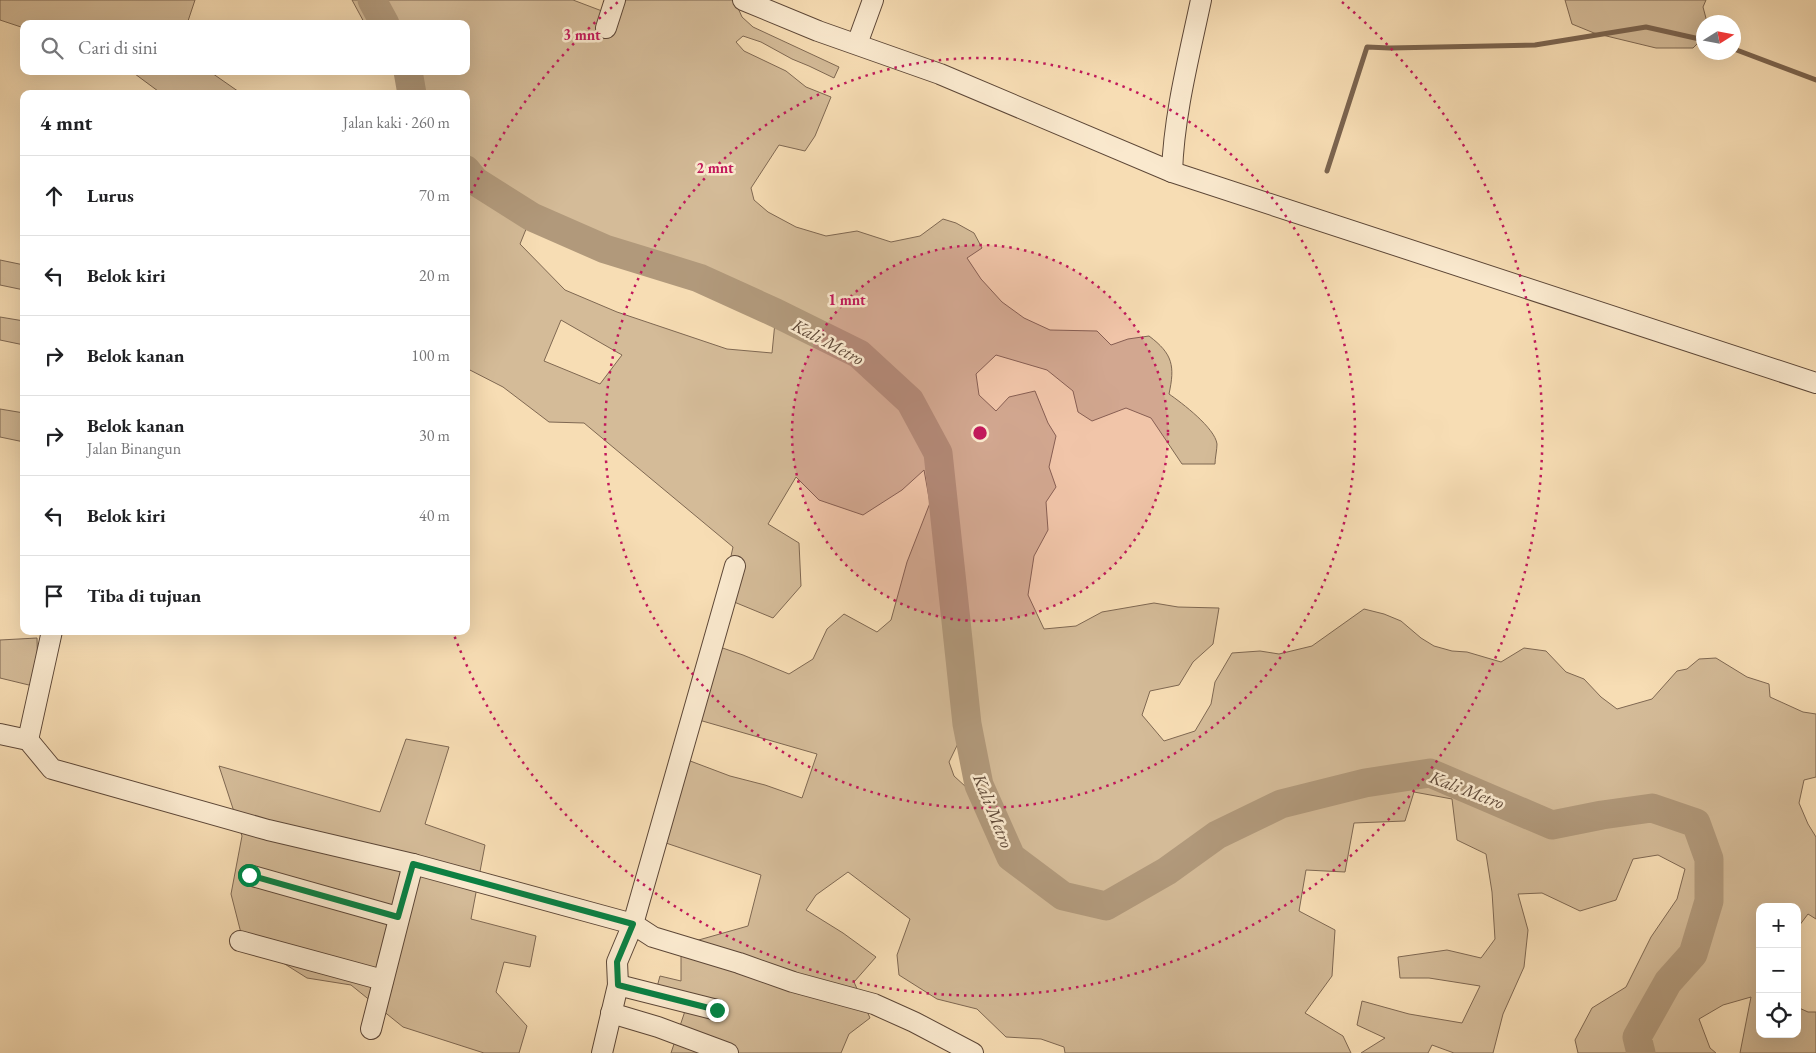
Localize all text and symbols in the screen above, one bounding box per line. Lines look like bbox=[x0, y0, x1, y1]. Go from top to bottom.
north arrow bbox=[1696, 15, 1741, 60]
search box bbox=[20, 20, 470, 75]
text: 3 mnt bbox=[563, 25, 601, 44]
icon: search bbox=[38, 34, 66, 62]
text: Cari di sini bbox=[78, 35, 157, 60]
text: 4 mnt bbox=[40, 109, 92, 136]
text: Jalan kaki · 260 m bbox=[343, 112, 450, 133]
text: 2 mnt bbox=[696, 158, 734, 177]
icon: ahead bbox=[40, 182, 68, 210]
text: Lurus bbox=[87, 183, 134, 208]
text: 70 m bbox=[419, 185, 450, 206]
icon: left bbox=[40, 262, 68, 290]
text: Belok kiri bbox=[87, 263, 166, 288]
text: 20 m bbox=[419, 265, 450, 286]
text: 1 mnt bbox=[828, 290, 866, 309]
water label: Kali Metro bbox=[788, 313, 868, 370]
icon: right bbox=[40, 342, 68, 370]
text: Belok kanan bbox=[87, 343, 185, 368]
text: 100 m bbox=[411, 345, 450, 366]
text: Belok kanan bbox=[87, 413, 185, 438]
icon: right bbox=[40, 422, 68, 450]
centre of rings bbox=[971, 424, 989, 442]
text: 30 m bbox=[419, 425, 450, 446]
text: Jalan Binangun bbox=[87, 438, 181, 459]
icon: left bbox=[40, 502, 68, 530]
text: Belok kiri bbox=[87, 503, 166, 528]
text: 40 m bbox=[419, 505, 450, 526]
icon: arrive bbox=[40, 582, 68, 610]
text: Tiba di tujuan bbox=[87, 583, 201, 608]
water label: Kali Metro bbox=[1426, 764, 1508, 814]
water label: Kali Metro bbox=[968, 769, 1019, 851]
route start bbox=[238, 864, 261, 887]
map controls bbox=[1756, 903, 1801, 1038]
button: + bbox=[1756, 903, 1801, 948]
button: − bbox=[1756, 948, 1801, 993]
button: locate bbox=[1756, 993, 1801, 1038]
route end bbox=[706, 999, 729, 1022]

